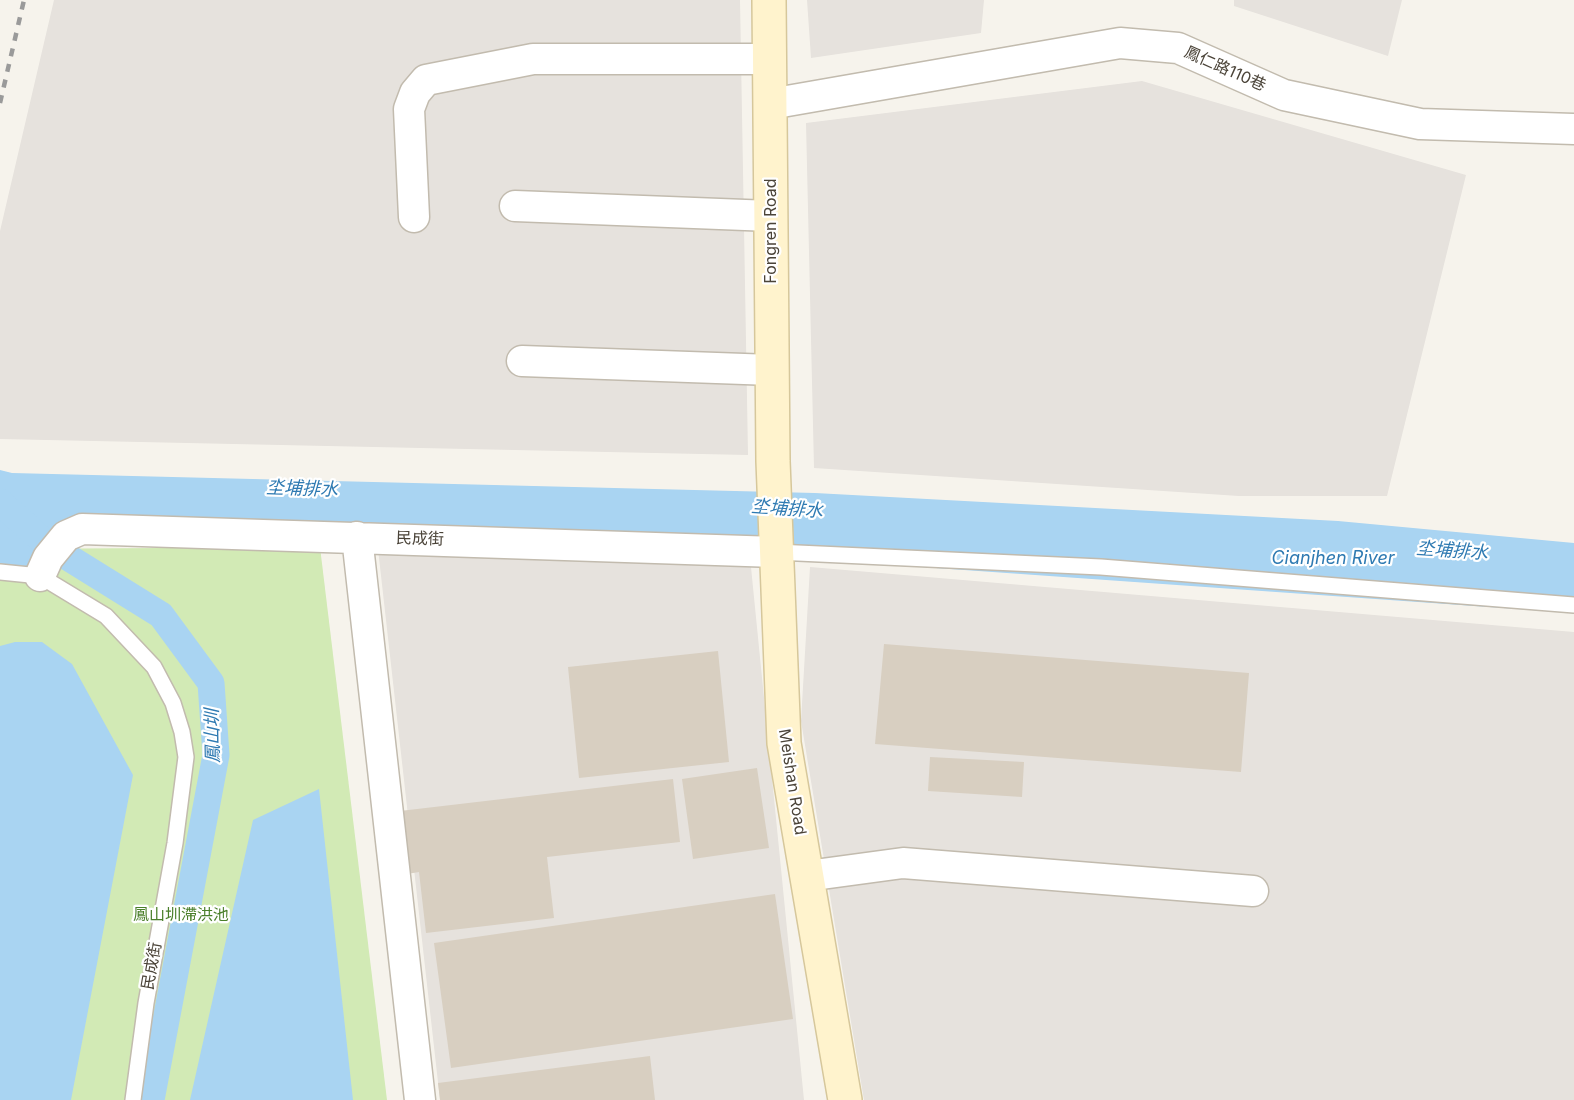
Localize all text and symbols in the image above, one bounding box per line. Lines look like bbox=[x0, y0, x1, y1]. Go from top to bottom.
street label: 鳳仁路110巷 bbox=[1181, 43, 1269, 95]
street label: Fongren Road bbox=[761, 178, 781, 284]
water label: 坔埔排水 bbox=[266, 477, 338, 501]
water label: 坔埔排水 bbox=[750, 496, 824, 522]
street label: 民成街 bbox=[396, 529, 444, 549]
water label: 坔埔排水 bbox=[1415, 538, 1489, 564]
water label: Cianjhen River bbox=[1271, 548, 1395, 570]
water label: 鳳山圳 bbox=[202, 709, 224, 763]
street label: Meishan Road bbox=[774, 728, 810, 836]
park label: 鳳山圳滯洪池 bbox=[133, 905, 229, 925]
street label: 民成街 bbox=[138, 941, 166, 991]

